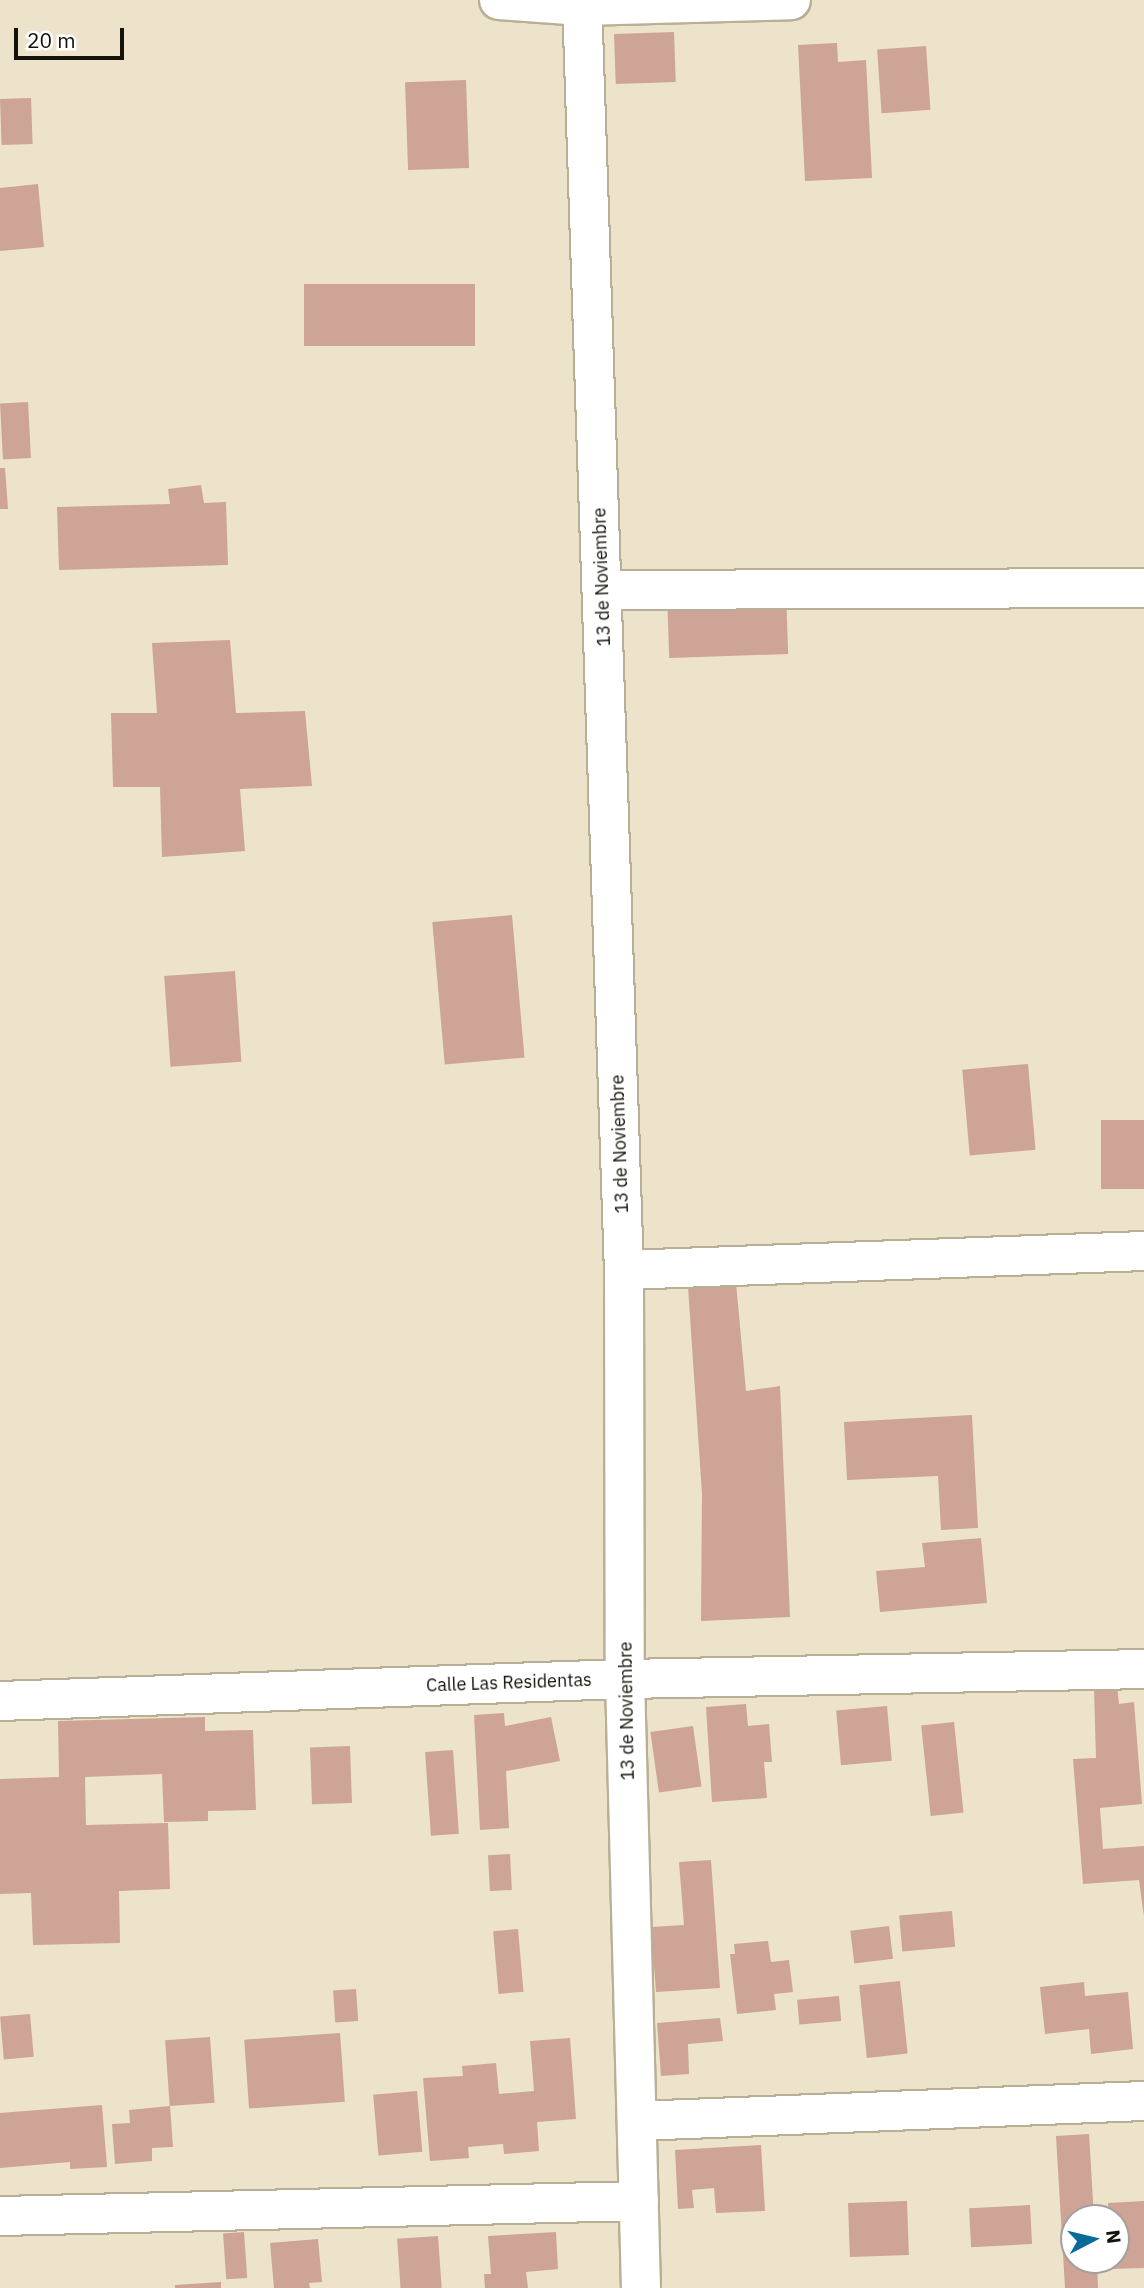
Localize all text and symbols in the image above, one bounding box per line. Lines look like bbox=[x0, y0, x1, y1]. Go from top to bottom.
scale bar bbox=[18, 14, 128, 58]
text: 20 m bbox=[27, 26, 76, 54]
street label: 13 de Noviembre bbox=[589, 507, 615, 647]
street label: 13 de Noviembre bbox=[607, 1074, 633, 1214]
street label: 13 de Noviembre bbox=[615, 1641, 639, 1781]
street label: Calle Las Residentas bbox=[426, 1669, 592, 1697]
north arrow bbox=[1060, 2204, 1130, 2274]
text: N bbox=[1101, 2228, 1127, 2245]

